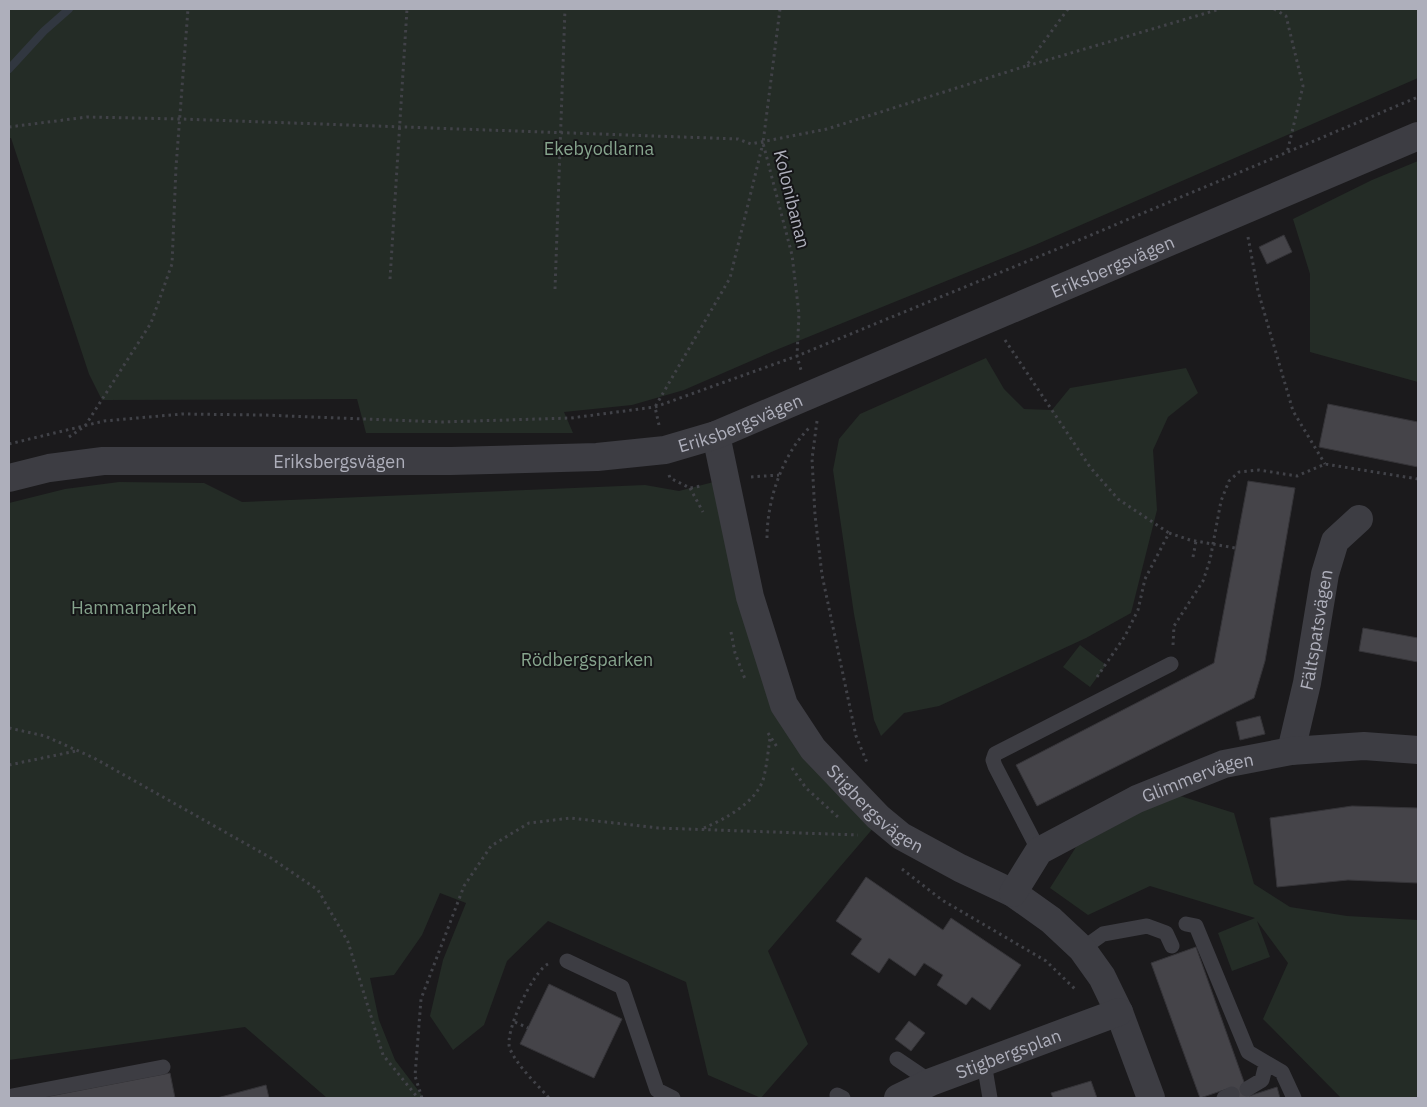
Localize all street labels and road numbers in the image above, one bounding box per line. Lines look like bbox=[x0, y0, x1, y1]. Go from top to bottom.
street label: Kolonibanan bbox=[769, 147, 815, 251]
street label: Eriksbergsvägen bbox=[1047, 230, 1178, 303]
street label: Eriksbergsvägen bbox=[675, 388, 806, 457]
street label: Eriksbergsvägen bbox=[273, 450, 405, 473]
street label: Fältspatsvägen bbox=[1294, 568, 1337, 692]
street label: Glimmervägen bbox=[1138, 747, 1255, 808]
street label: Stigbergsvägen bbox=[822, 759, 928, 858]
street label: Stigbergsplan bbox=[952, 1023, 1064, 1083]

